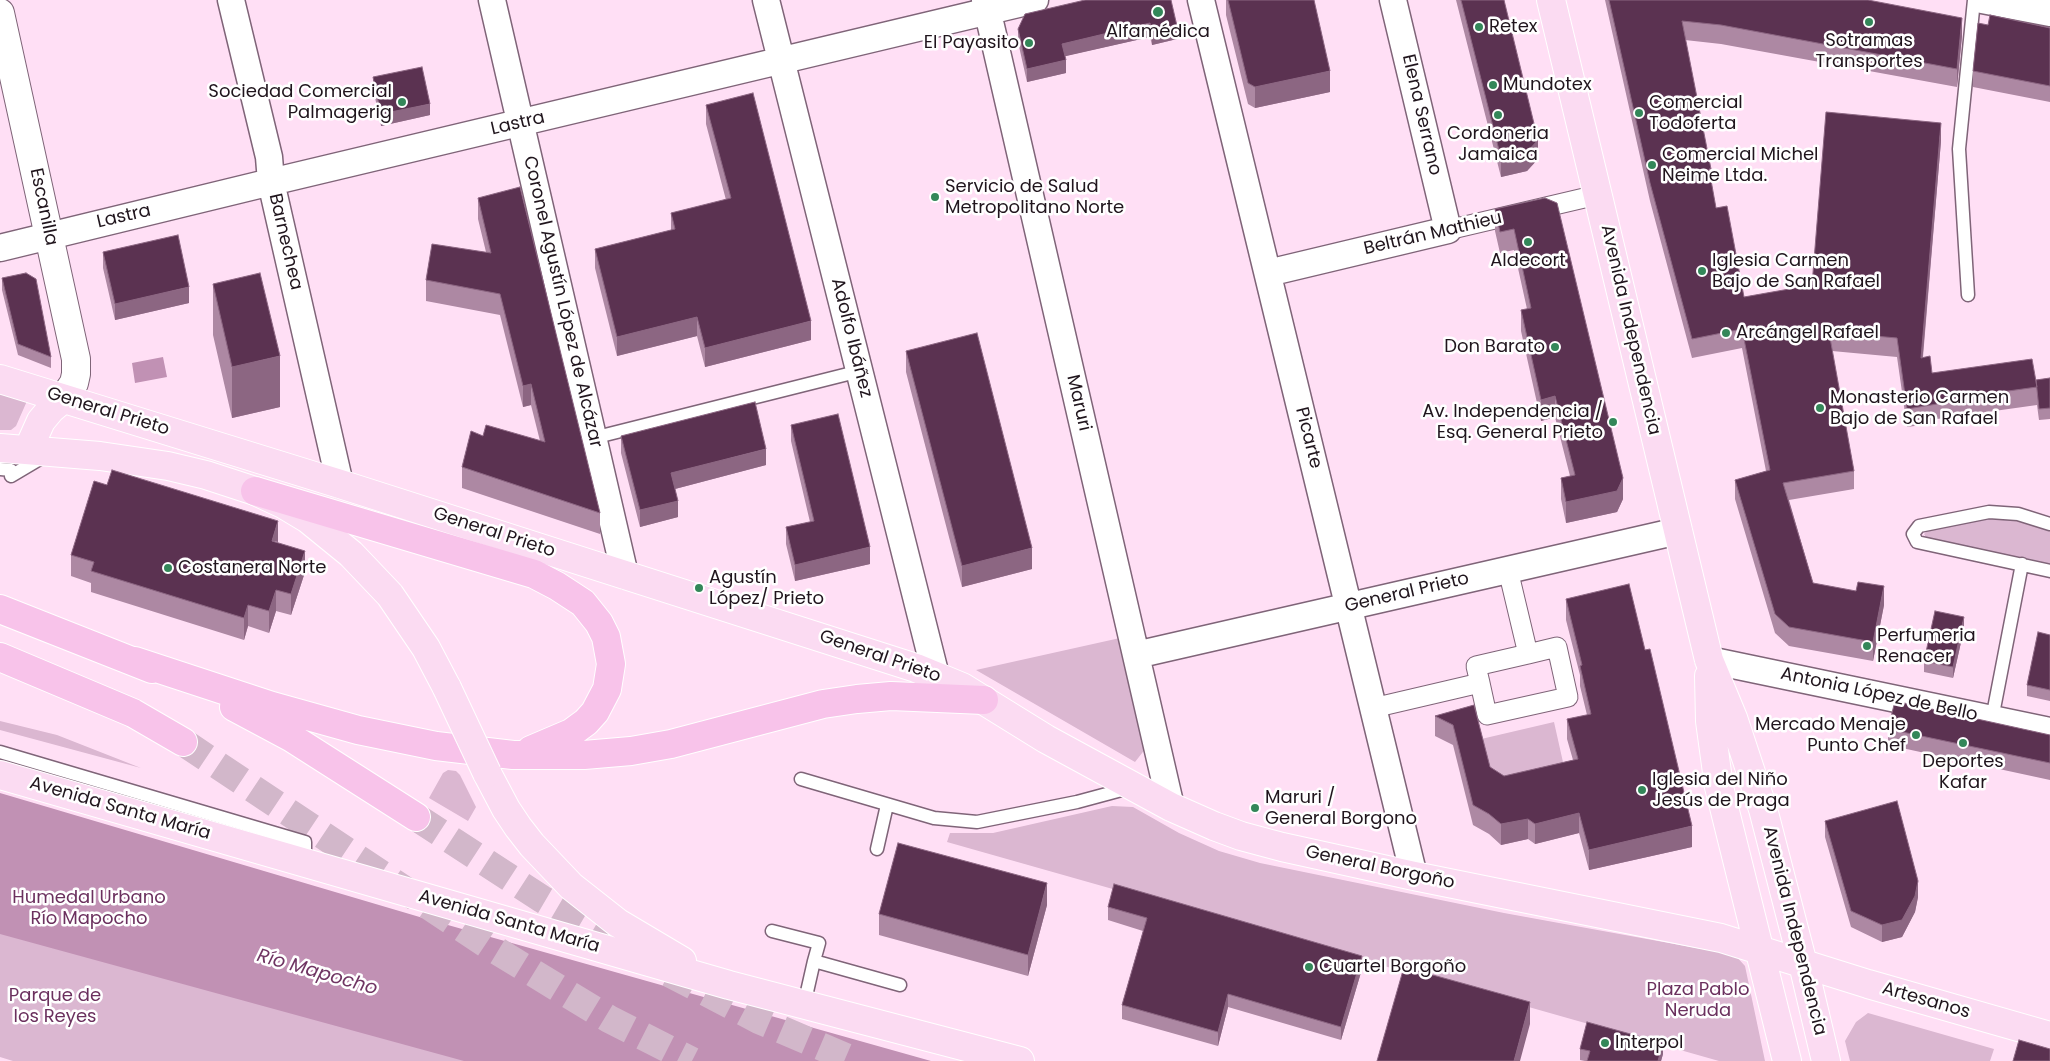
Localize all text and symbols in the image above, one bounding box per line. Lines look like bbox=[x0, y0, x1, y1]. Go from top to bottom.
marker: Alfamédica bbox=[1151, 5, 1165, 19]
place label: Retex bbox=[1489, 16, 1537, 38]
marker: Sotramas Transportes bbox=[1863, 16, 1875, 28]
place label: Alfamédica bbox=[1106, 21, 1210, 43]
marker: Retex bbox=[1473, 21, 1485, 33]
place label: Sotramas Transportes bbox=[1815, 30, 1923, 72]
place label: El Payasito bbox=[924, 32, 1019, 54]
marker: El Payasito bbox=[1023, 37, 1035, 49]
street label: Elena Serrano bbox=[1397, 52, 1445, 178]
place label: Mundotex bbox=[1503, 74, 1592, 96]
marker: Mundotex bbox=[1487, 79, 1499, 91]
place label: Sociedad Comercial Palmagerig bbox=[208, 81, 392, 124]
place label: Comercial Todoferta bbox=[1649, 92, 1743, 134]
marker: Sociedad Comercial Palmagerig bbox=[396, 96, 408, 108]
street label: Lastra bbox=[489, 107, 547, 141]
marker: Comercial Todoferta bbox=[1633, 107, 1645, 119]
marker: Cordoneria Jamaica bbox=[1492, 109, 1504, 121]
place label: Cordoneria Jamaica bbox=[1447, 123, 1549, 166]
place label: Comercial Michel Neime Ltda. bbox=[1662, 144, 1819, 186]
street label: Coronel Agustín López de Alcázar bbox=[518, 154, 606, 450]
marker: Comercial Michel Neime Ltda. bbox=[1646, 159, 1658, 171]
street label: Escanilla bbox=[24, 166, 62, 248]
place label: Servicio de Salud Metropolitano Norte bbox=[945, 176, 1124, 218]
marker: Servicio de Salud Metropolitano Norte bbox=[929, 191, 941, 203]
street label: Barnechea bbox=[263, 192, 307, 292]
street label: Lastra bbox=[95, 200, 153, 234]
street label: Beltrán Mathieu bbox=[1362, 208, 1504, 260]
street label: Avenida Independencia bbox=[1595, 223, 1665, 437]
marker: Aldecort bbox=[1522, 236, 1534, 248]
place label: Aldecort bbox=[1490, 250, 1566, 272]
place label: Iglesia Carmen Bajo de San Rafael bbox=[1712, 250, 1880, 292]
marker: Iglesia Carmen Bajo de San Rafael bbox=[1696, 265, 1708, 277]
street label: Adolfo Ibáñez bbox=[826, 276, 876, 400]
place label: Arcángel Rafael bbox=[1736, 322, 1879, 344]
marker: Arcángel Rafael bbox=[1720, 327, 1732, 339]
place label: Don Barato bbox=[1444, 336, 1545, 358]
marker: Don Barato bbox=[1549, 341, 1561, 353]
street label: Maruri bbox=[1061, 373, 1095, 433]
street label: General Prieto bbox=[44, 383, 172, 441]
place label: Monasterio Carmen Bajo de San Rafael bbox=[1830, 387, 2009, 429]
place label: Av. Independencia / Esq. General Prieto bbox=[1422, 401, 1603, 444]
marker: Monasterio Carmen Bajo de San Rafael bbox=[1814, 402, 1826, 414]
street label: Picarte bbox=[1290, 405, 1326, 471]
marker: Av. Independencia / Esq. General Prieto bbox=[1607, 416, 1619, 428]
street label: General Prieto bbox=[430, 503, 558, 563]
place label: Costanera Norte bbox=[178, 557, 326, 579]
marker: Costanera Norte bbox=[162, 562, 174, 574]
place label: Agustín López/ Prieto bbox=[709, 567, 824, 610]
street label: General Prieto bbox=[1343, 568, 1471, 618]
marker: Agustín López/ Prieto bbox=[693, 582, 705, 594]
place label: Perfumeria Renacer bbox=[1877, 625, 1976, 668]
street label: General Prieto bbox=[817, 626, 943, 688]
marker: Perfumeria Renacer bbox=[1861, 640, 1873, 652]
street label: Antonia López de Bello bbox=[1778, 664, 1980, 726]
place label: Mercado Menaje Punto Chef bbox=[1755, 714, 1906, 756]
marker: Mercado Menaje Punto Chef bbox=[1910, 729, 1922, 741]
marker: Deportes Kafar bbox=[1957, 737, 1969, 749]
place label: Deportes Kafar bbox=[1922, 751, 2004, 794]
place label: Iglesia del Niño Jesús de Praga bbox=[1652, 769, 1790, 812]
street label: Avenida Santa María bbox=[27, 773, 213, 845]
marker: Iglesia del Niño Jesús de Praga bbox=[1636, 784, 1648, 796]
place label: Maruri / General Borgono bbox=[1265, 787, 1417, 830]
marker: Maruri / General Borgono bbox=[1249, 802, 1261, 814]
street label: Avenida Independencia bbox=[1758, 824, 1830, 1038]
street label: General Borgoño bbox=[1303, 842, 1457, 894]
street label: Avenida Santa María bbox=[416, 886, 602, 958]
park label: Humedal Urbano Río Mapocho bbox=[12, 887, 166, 930]
water label: Río Mapocho bbox=[254, 945, 380, 1001]
place label: Cuartel Borgoño bbox=[1319, 956, 1466, 978]
marker: Cuartel Borgoño bbox=[1303, 961, 1315, 973]
street label: Artesanos bbox=[1879, 978, 1973, 1024]
park label: Plaza Pablo Neruda bbox=[1647, 979, 1749, 1022]
park label: Parque de los Reyes bbox=[9, 985, 101, 1028]
place label: Interpol bbox=[1615, 1032, 1683, 1054]
marker: Interpol bbox=[1599, 1037, 1611, 1049]

